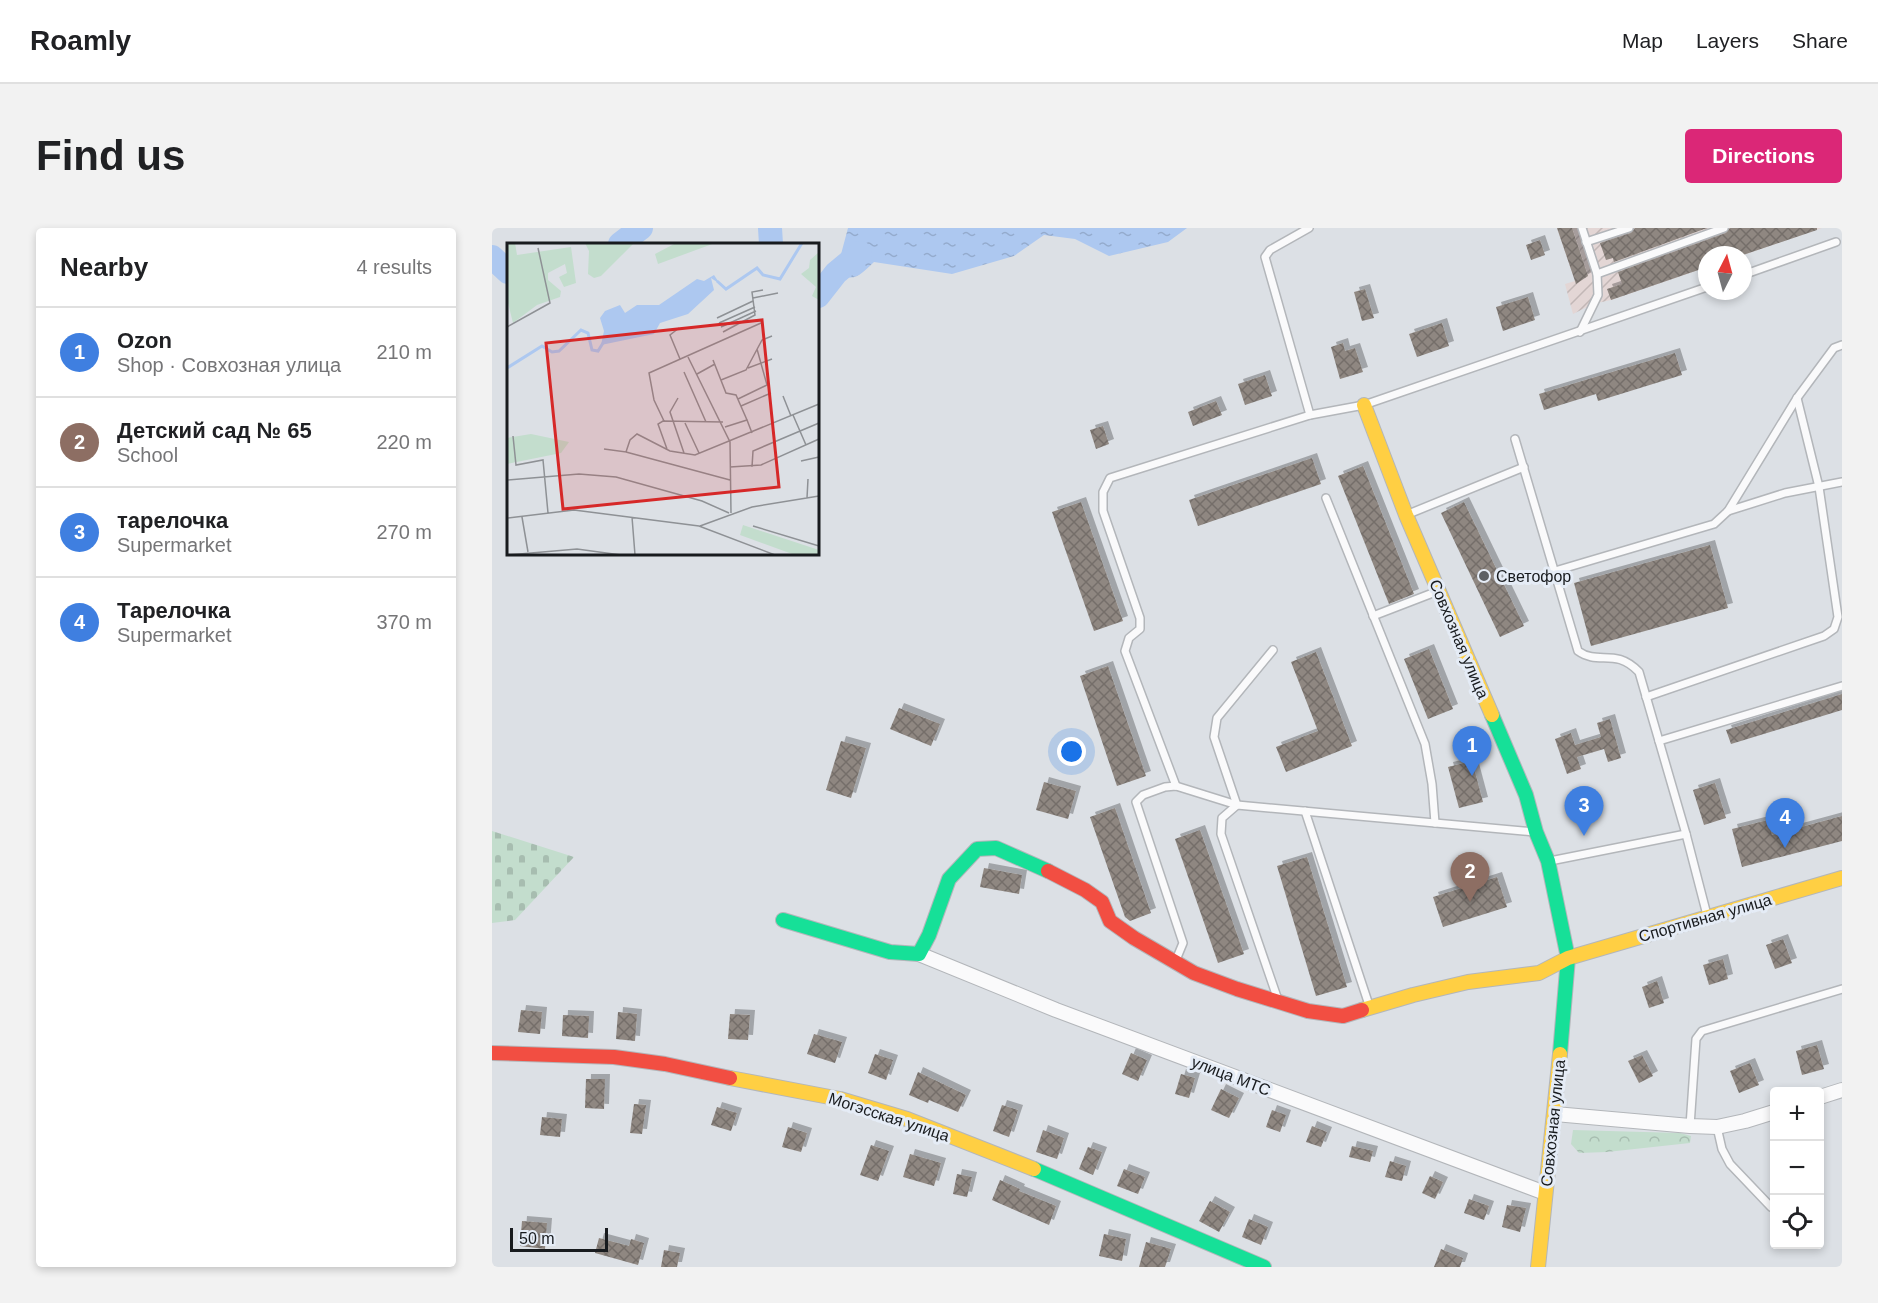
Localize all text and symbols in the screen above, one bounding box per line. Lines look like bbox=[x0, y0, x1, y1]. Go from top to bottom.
text: Roamly bbox=[30, 25, 131, 56]
text: Map bbox=[1622, 29, 1663, 52]
text: Layers bbox=[1696, 29, 1759, 52]
text: Share bbox=[1792, 29, 1848, 52]
button: Directions bbox=[1685, 129, 1842, 183]
text: Find us bbox=[36, 132, 185, 179]
inset map bbox=[507, 243, 819, 555]
north arrow bbox=[1698, 246, 1752, 300]
text: Nearby bbox=[60, 252, 148, 282]
text: 4 results bbox=[356, 256, 432, 278]
text: Ozon bbox=[117, 328, 172, 353]
text: 1 bbox=[74, 341, 85, 363]
text: 210 m bbox=[376, 341, 432, 363]
text: Shop · Совхозная улица bbox=[117, 354, 341, 376]
text: Детский сад № 65 bbox=[117, 418, 312, 443]
text: 2 bbox=[74, 431, 85, 453]
text: 220 m bbox=[376, 431, 432, 453]
text: School bbox=[117, 444, 178, 466]
text: тарелочка bbox=[117, 508, 228, 533]
text: 3 bbox=[74, 521, 85, 543]
text: 270 m bbox=[376, 521, 432, 543]
text: Supermarket bbox=[117, 534, 232, 556]
place label: Светофор bbox=[1496, 568, 1571, 585]
marker: Светофор bbox=[1477, 569, 1491, 583]
street label: Совхозная улица bbox=[1426, 577, 1492, 701]
text: Тарелочка bbox=[117, 598, 230, 623]
text: 4 bbox=[74, 611, 85, 633]
text: 370 m bbox=[376, 611, 432, 633]
text: Supermarket bbox=[117, 624, 232, 646]
pin: 1 bbox=[1452, 726, 1492, 776]
your location bbox=[1057, 737, 1086, 766]
pin: 3 bbox=[1564, 786, 1604, 836]
pin: 4 bbox=[1766, 798, 1804, 848]
pin: 2 bbox=[1450, 852, 1490, 902]
street label: Спортивная улица bbox=[1637, 891, 1773, 945]
street label: улица МТС bbox=[1189, 1053, 1273, 1099]
street label: Совхозная улица bbox=[1538, 1059, 1568, 1187]
map controls bbox=[1770, 1087, 1824, 1249]
button: + bbox=[1770, 1087, 1824, 1141]
street label: Могэсская улица bbox=[827, 1089, 952, 1145]
button: − bbox=[1770, 1141, 1824, 1195]
button: locate bbox=[1770, 1195, 1824, 1249]
scale bar bbox=[510, 1225, 608, 1252]
text: 50 m bbox=[519, 1230, 555, 1247]

